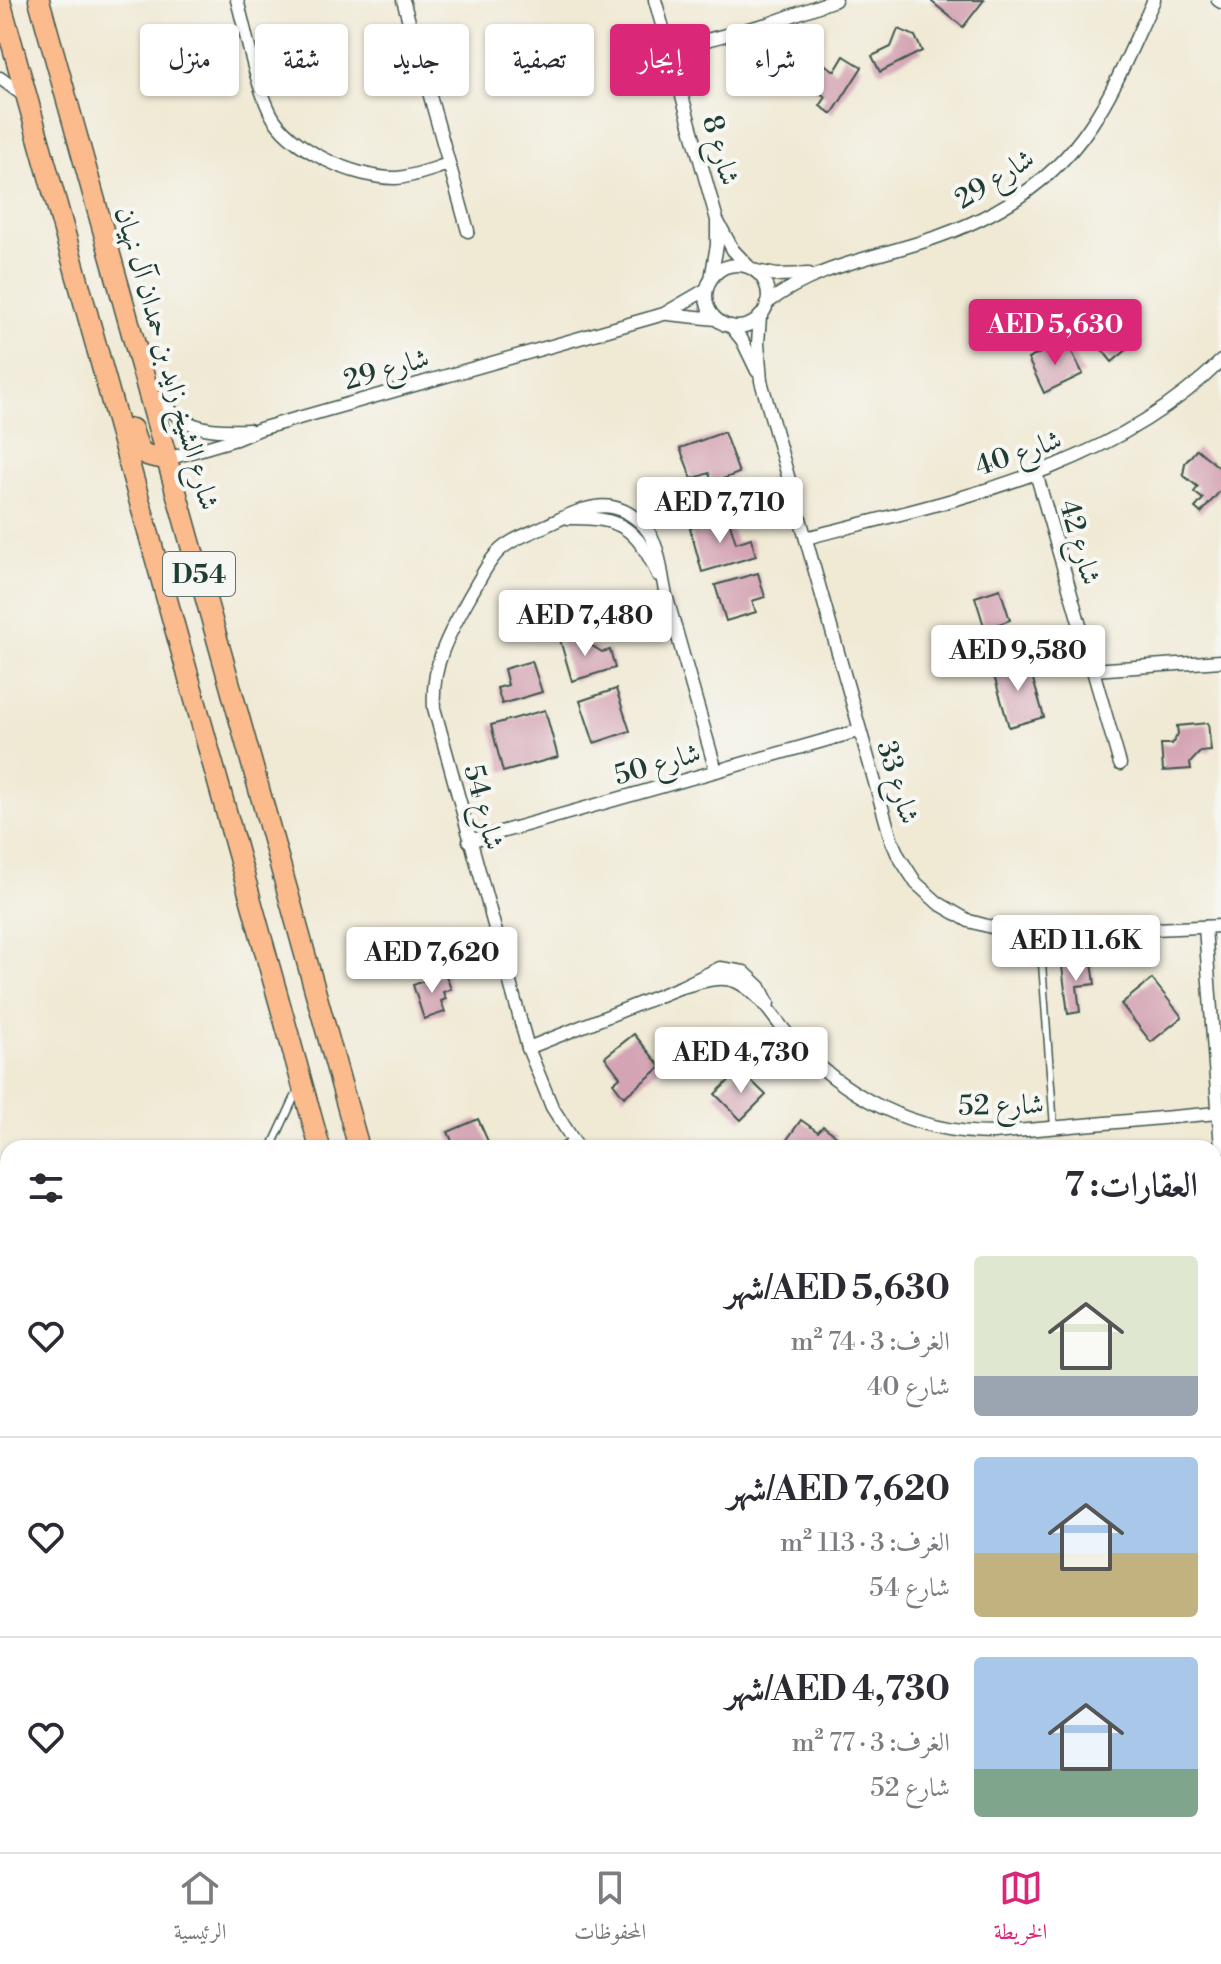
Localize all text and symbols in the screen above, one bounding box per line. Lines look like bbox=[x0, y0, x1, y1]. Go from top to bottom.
chip: منزل bbox=[140, 24, 239, 96]
chip: شقة bbox=[255, 24, 348, 96]
chip: جديد bbox=[364, 24, 469, 96]
chip: تصفية bbox=[485, 24, 594, 96]
chip: إيجار bbox=[610, 24, 710, 96]
chip: شراء bbox=[726, 24, 824, 96]
street label: شارع 8 bbox=[689, 111, 747, 191]
street label: شارع 29 bbox=[948, 141, 1044, 221]
street label: شارع الشيخ زايد بن حمدان آل نهيان bbox=[101, 203, 227, 516]
pin: AED 5,630 bbox=[963, 299, 1147, 367]
text: AED 5,630 bbox=[987, 309, 1123, 341]
street label: شارع 29 bbox=[340, 341, 435, 403]
street label: شارع 40 bbox=[970, 422, 1068, 489]
pin: AED 7,710 bbox=[628, 477, 812, 545]
text: AED 7,710 bbox=[655, 487, 785, 519]
street label: شارع 42 bbox=[1046, 496, 1108, 590]
road number: D54 bbox=[163, 552, 235, 596]
pin: AED 7,480 bbox=[493, 590, 677, 658]
text: AED 7,480 bbox=[517, 600, 653, 632]
pin: AED 9,580 bbox=[926, 625, 1110, 693]
text: AED 9,580 bbox=[949, 635, 1087, 667]
street label: شارع 50 bbox=[610, 735, 706, 798]
street label: شارع 33 bbox=[864, 737, 927, 830]
street label: شارع 54 bbox=[451, 761, 512, 855]
pin: AED 11.6K bbox=[984, 915, 1168, 983]
text: AED 11.6K bbox=[1010, 925, 1142, 957]
pin: AED 7,620 bbox=[340, 927, 524, 995]
text: AED 7,620 bbox=[364, 937, 500, 969]
pin: AED 4,730 bbox=[649, 1027, 833, 1095]
text: AED 4,730 bbox=[673, 1037, 809, 1069]
street label: شارع 52 bbox=[958, 1087, 1044, 1129]
text: العقارات: 7 bbox=[1064, 1165, 1198, 1207]
icon: filters bbox=[24, 1166, 68, 1210]
text: AED 5,630/شهر bbox=[726, 1268, 950, 1310]
icon: home bbox=[1038, 1288, 1134, 1384]
icon: heart bbox=[24, 1314, 68, 1358]
text: الغرف: 3 · 74 m² bbox=[791, 1326, 950, 1358]
text: شارع 40 bbox=[867, 1371, 950, 1403]
text: AED 7,620/شهر bbox=[728, 1469, 950, 1511]
icon: home bbox=[1038, 1489, 1134, 1585]
icon: heart bbox=[24, 1515, 68, 1559]
text: الغرف: 3 · 113 m² bbox=[780, 1527, 950, 1559]
text: شارع 54 bbox=[869, 1572, 950, 1604]
text: AED 4,730/شهر bbox=[726, 1669, 950, 1711]
icon: home bbox=[1038, 1689, 1134, 1785]
icon: heart bbox=[24, 1715, 68, 1759]
text: الغرف: 3 · 77 m² bbox=[792, 1727, 950, 1759]
text: شارع 52 bbox=[870, 1772, 950, 1804]
tab: الرئيسية bbox=[174, 1866, 227, 1953]
tab: المحفوظات bbox=[574, 1866, 646, 1953]
tab: الخريطة bbox=[994, 1866, 1047, 1953]

